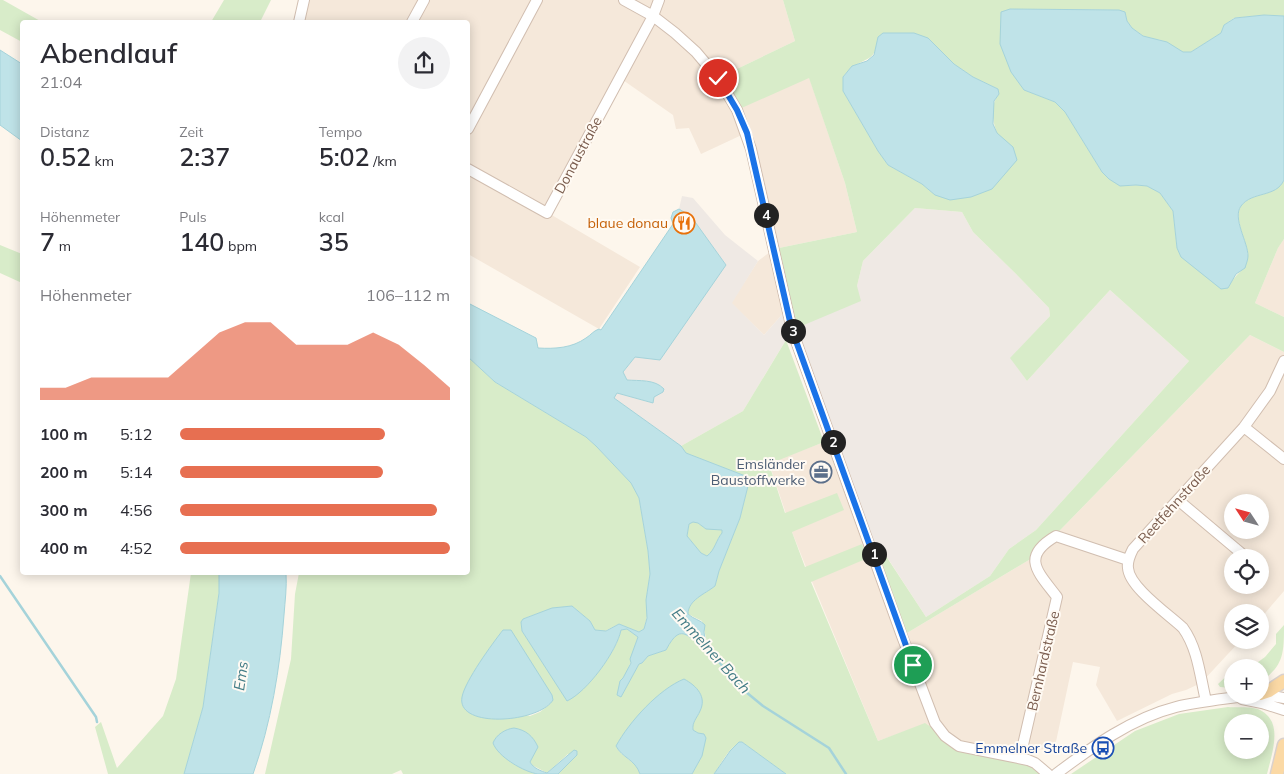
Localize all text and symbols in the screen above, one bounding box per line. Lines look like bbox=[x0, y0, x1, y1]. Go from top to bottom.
text: Abendlauf bbox=[40, 35, 177, 70]
button: share bbox=[398, 37, 450, 89]
pin bbox=[697, 57, 739, 99]
icon: check bbox=[704, 64, 732, 92]
text: 21:04 bbox=[40, 72, 82, 92]
street label: Donaustraße bbox=[550, 113, 606, 197]
text: Distanz bbox=[40, 123, 89, 141]
text: Zeit bbox=[179, 123, 203, 141]
text: Tempo bbox=[319, 123, 362, 141]
text: 0.52 bbox=[40, 141, 91, 172]
text: 2:37 bbox=[179, 141, 230, 172]
text: 5:02 bbox=[319, 141, 370, 172]
text: km bbox=[91, 152, 114, 170]
text: /km bbox=[370, 152, 397, 170]
pin: 4 bbox=[754, 202, 778, 228]
text: 4 bbox=[762, 206, 771, 224]
text: Höhenmeter bbox=[40, 208, 120, 226]
text: Puls bbox=[179, 208, 207, 226]
text: kcal bbox=[319, 208, 344, 226]
restaurant icon: blaue donau bbox=[672, 211, 696, 235]
place label: blaue donau bbox=[587, 214, 668, 232]
text: 7 bbox=[40, 226, 55, 257]
text: 140 bbox=[179, 226, 224, 257]
text: 35 bbox=[319, 226, 349, 257]
text: m bbox=[55, 237, 71, 255]
text: bpm bbox=[224, 237, 257, 255]
text: Höhenmeter bbox=[40, 285, 132, 305]
text: 106–112 m bbox=[366, 285, 450, 305]
pin: 3 bbox=[780, 318, 806, 344]
text: 3 bbox=[789, 322, 798, 340]
text: 100 m bbox=[40, 424, 88, 444]
text: 5:12 bbox=[120, 424, 152, 444]
pin: 2 bbox=[820, 430, 846, 454]
text: 2 bbox=[829, 433, 838, 451]
place label: Emsländer Baustoffwerke bbox=[711, 455, 806, 489]
office icon: Emsländer Baustoffwerke bbox=[809, 460, 833, 484]
street label: Reetfehnstraße bbox=[1134, 461, 1214, 547]
text: 200 m bbox=[40, 462, 88, 482]
text: 5:14 bbox=[120, 462, 152, 482]
north arrow bbox=[1224, 494, 1269, 539]
map controls bbox=[1224, 494, 1269, 759]
text: 300 m bbox=[40, 500, 88, 520]
text: 4:56 bbox=[120, 500, 152, 520]
text: 400 m bbox=[40, 538, 88, 558]
text: 4:52 bbox=[120, 538, 152, 558]
pin: 1 bbox=[862, 542, 886, 566]
text: 1 bbox=[870, 545, 879, 563]
button: locate bbox=[1224, 549, 1269, 594]
water label: Emmelner Bach bbox=[668, 604, 755, 698]
button: layers bbox=[1224, 604, 1269, 649]
street label: Bernhardstraße bbox=[1023, 609, 1063, 713]
pin bbox=[892, 644, 934, 686]
icon: arrive bbox=[899, 651, 927, 679]
button: + bbox=[1224, 659, 1269, 704]
water label: Ems bbox=[229, 660, 252, 692]
button: − bbox=[1224, 714, 1269, 759]
bus stop icon: Emmelner Straße bbox=[1091, 736, 1115, 760]
place label: Emmelner Straße bbox=[975, 739, 1087, 757]

